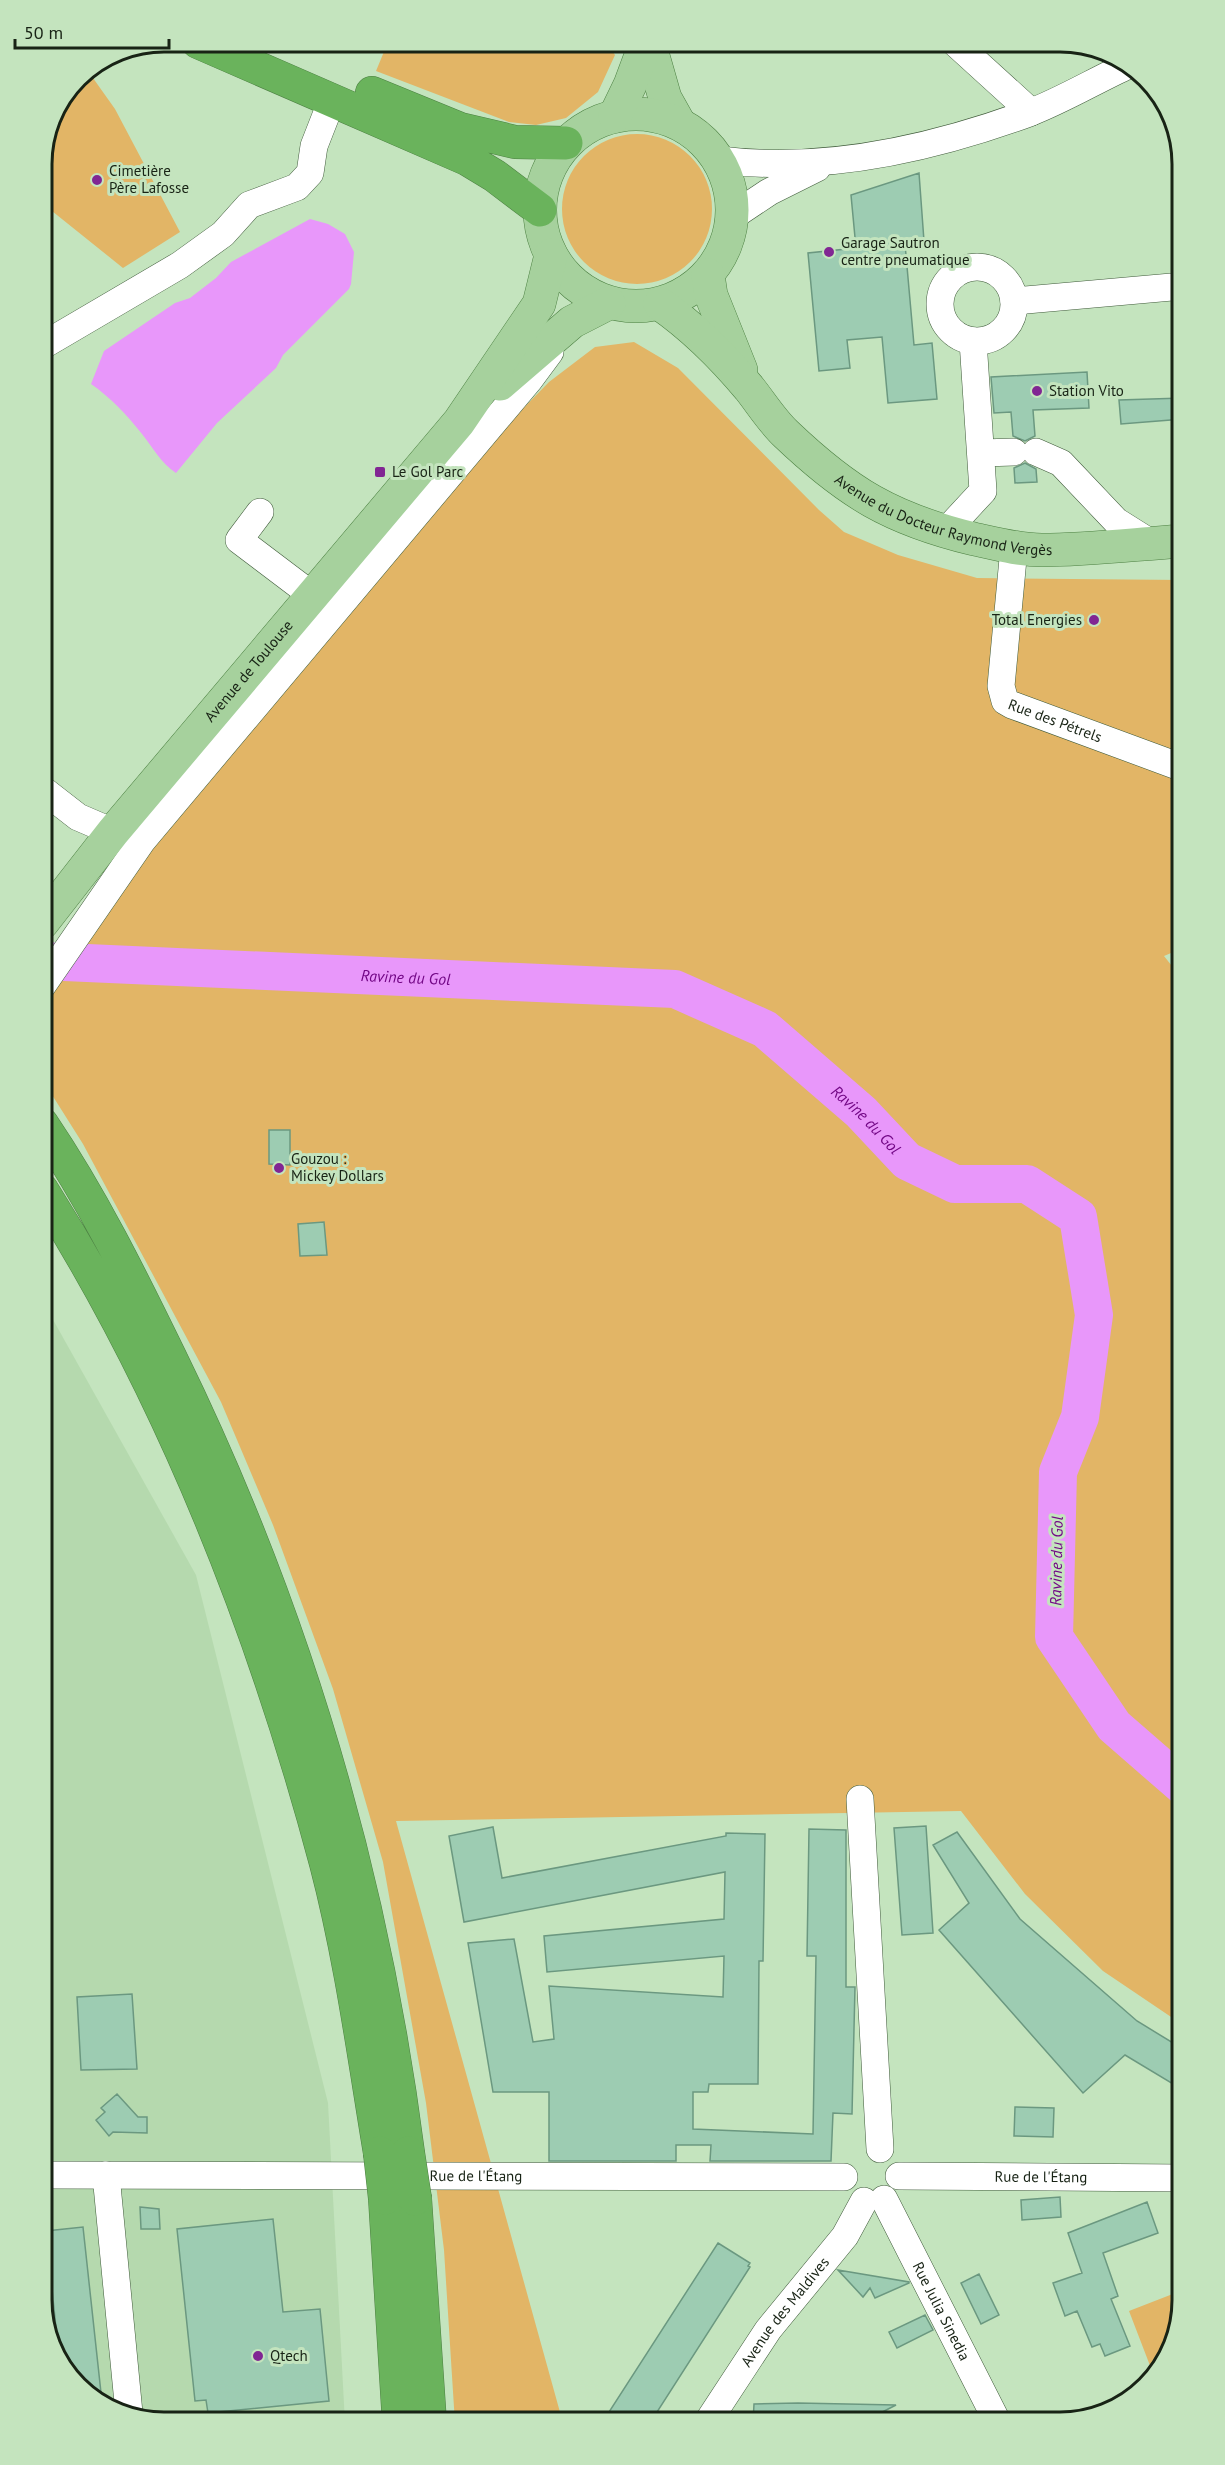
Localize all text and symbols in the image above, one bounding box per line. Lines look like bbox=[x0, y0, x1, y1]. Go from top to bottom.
scale bar bbox=[15, 12, 170, 50]
text: 50 m bbox=[24, 21, 63, 44]
place label: Cimetière Père Lafosse bbox=[109, 161, 189, 197]
marker: Cimetière Père Lafosse bbox=[90, 173, 104, 187]
place label: Garage Sautron centre pneumatique bbox=[841, 233, 970, 269]
marker: Garage Sautron centre pneumatique bbox=[822, 245, 836, 259]
place label: Station Vito bbox=[1049, 381, 1124, 400]
marker: Station Vito bbox=[1030, 384, 1044, 398]
place label: Le Gol Parc bbox=[392, 462, 464, 481]
marker: Le Gol Parc bbox=[373, 465, 387, 479]
street label: Avenue du Docteur Raymond Vergès bbox=[831, 470, 1052, 559]
place label: Total Energies bbox=[992, 610, 1082, 629]
marker: Total Energies bbox=[1087, 613, 1101, 627]
street label: Avenue de Toulouse bbox=[200, 616, 297, 725]
street label: Rue des Pétrels bbox=[1006, 694, 1105, 746]
water label: Ravine du Gol bbox=[360, 965, 452, 989]
water label: Ravine du Gol bbox=[827, 1081, 906, 1159]
place label: Gouzou : Mickey Dollars bbox=[291, 1149, 384, 1185]
marker: Gouzou : Mickey Dollars bbox=[272, 1161, 286, 1175]
water label: Ravine du Gol bbox=[1045, 1515, 1067, 1606]
street label: Rue de l'Étang bbox=[430, 2166, 522, 2185]
street label: Rue de l'Étang bbox=[995, 2167, 1087, 2186]
street label: Avenue des Maldives bbox=[737, 2253, 833, 2370]
street label: Rue Julia Sinedia bbox=[909, 2259, 975, 2364]
place label: Qtech bbox=[270, 2346, 308, 2365]
marker: Qtech bbox=[251, 2349, 265, 2363]

